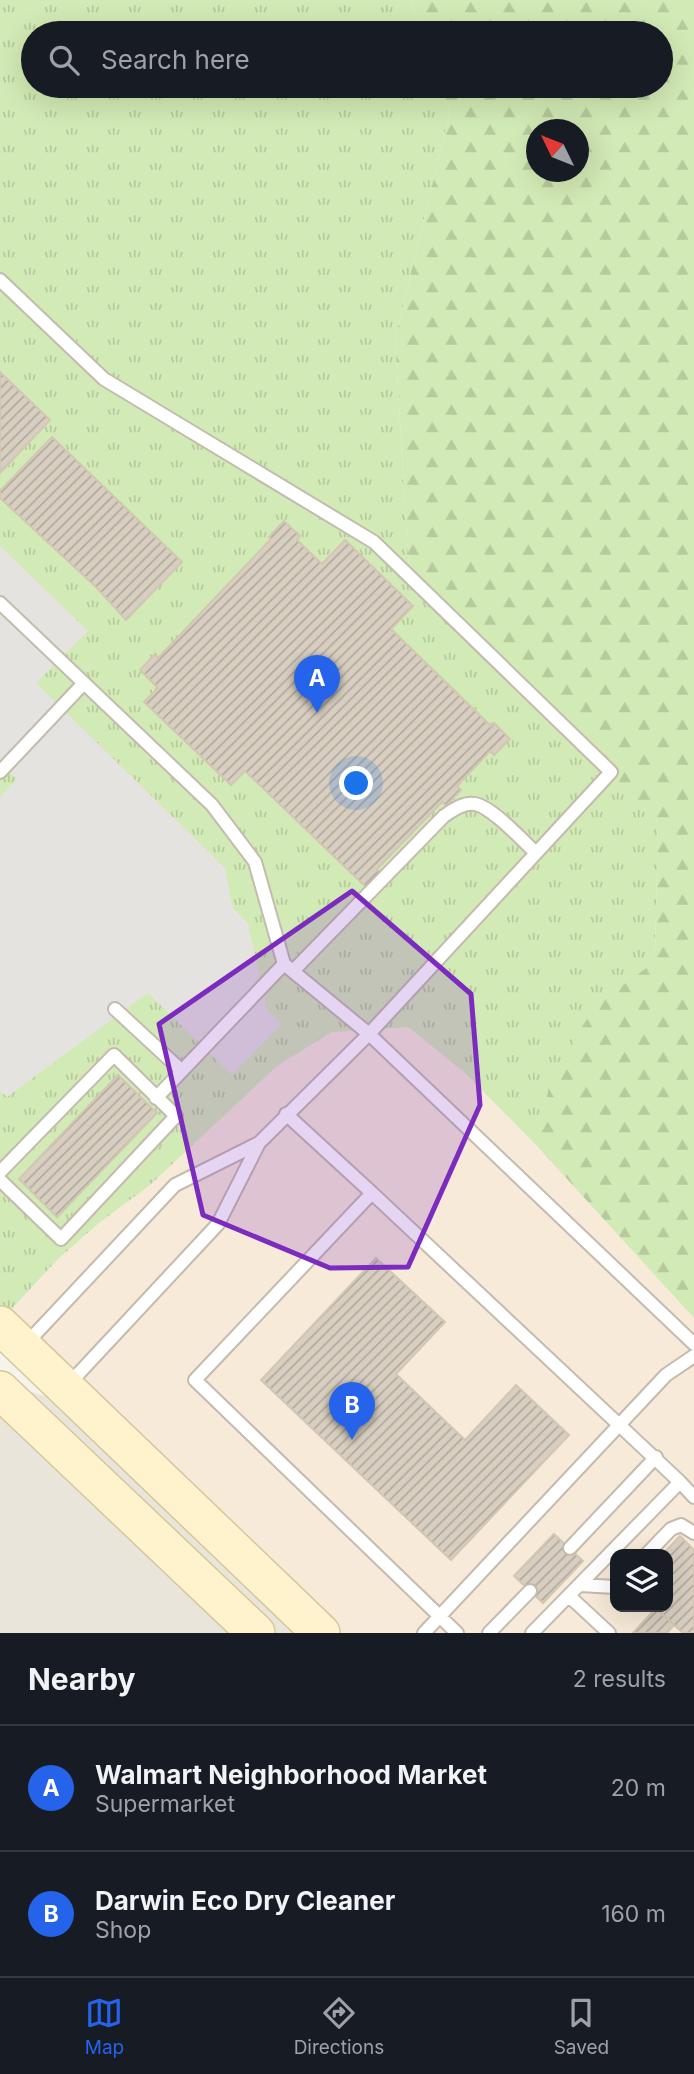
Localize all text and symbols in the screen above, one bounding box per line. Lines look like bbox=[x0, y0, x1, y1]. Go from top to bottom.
search box bbox=[21, 21, 673, 98]
icon: search bbox=[45, 41, 83, 79]
text: Search here bbox=[101, 44, 250, 75]
north arrow bbox=[526, 119, 589, 182]
pin: A bbox=[294, 655, 340, 713]
your location bbox=[339, 766, 373, 800]
pin: B bbox=[329, 1382, 375, 1440]
map controls bbox=[610, 1549, 673, 1612]
button: layers bbox=[610, 1549, 673, 1612]
text: Nearby bbox=[28, 1661, 136, 1697]
text: 2 results bbox=[573, 1665, 666, 1693]
text: Walmart Neighborhood Market bbox=[95, 1759, 487, 1790]
text: A bbox=[42, 1774, 60, 1802]
text: 20 m bbox=[611, 1774, 666, 1802]
text: Supermarket bbox=[95, 1790, 235, 1818]
text: Darwin Eco Dry Cleaner bbox=[95, 1885, 395, 1916]
text: B bbox=[43, 1900, 59, 1928]
text: 160 m bbox=[601, 1900, 666, 1928]
text: Shop bbox=[95, 1916, 151, 1944]
tab: Map bbox=[85, 1994, 124, 2059]
tab: Directions bbox=[294, 1994, 384, 2059]
tab: Saved bbox=[554, 1994, 609, 2059]

